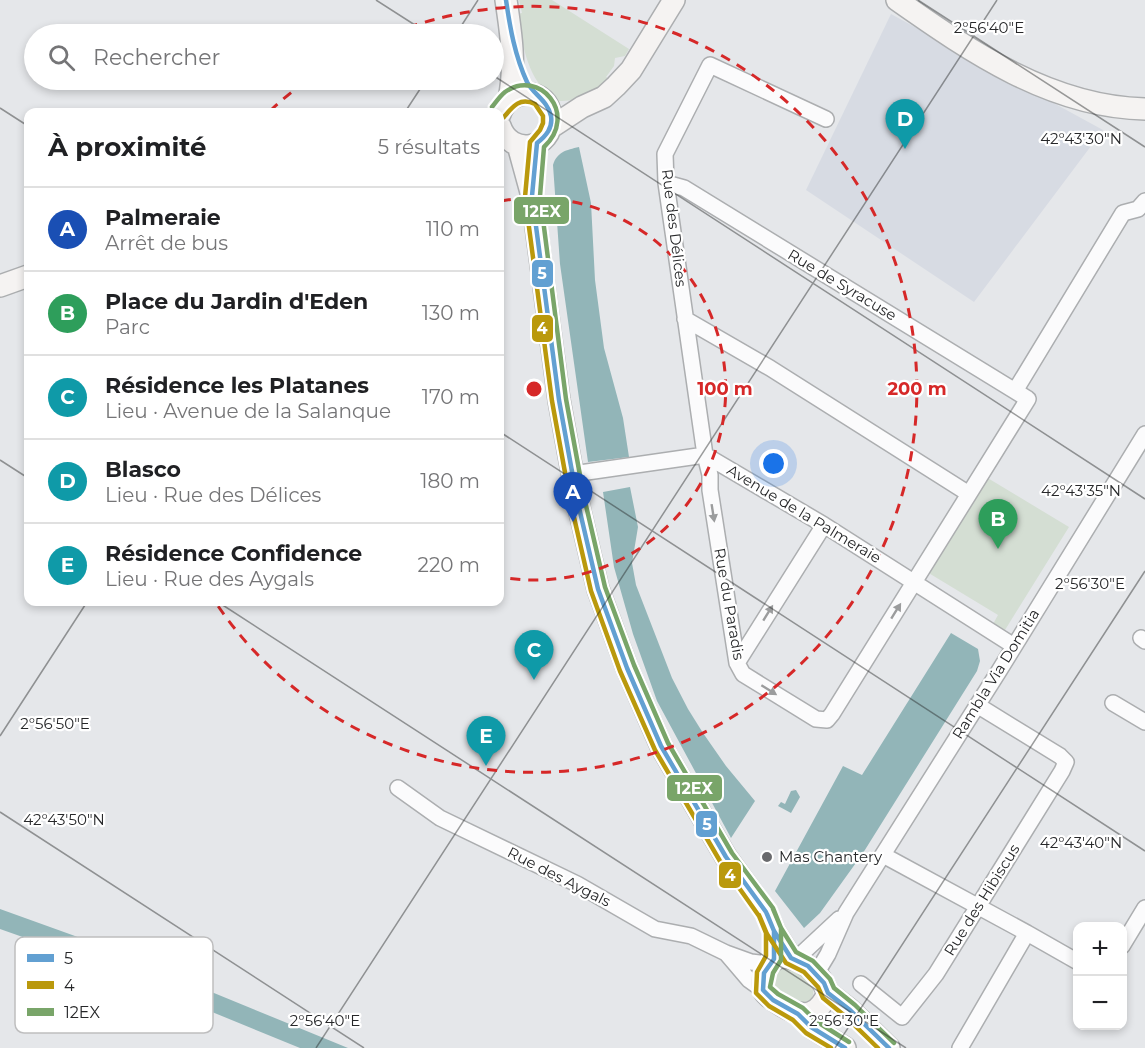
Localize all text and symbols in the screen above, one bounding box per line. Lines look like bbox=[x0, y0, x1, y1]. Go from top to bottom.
text: 2°56'40"E bbox=[954, 18, 1024, 37]
search box bbox=[24, 24, 504, 90]
icon: search bbox=[45, 41, 78, 74]
text: Rechercher bbox=[93, 44, 220, 71]
pin: D bbox=[886, 100, 924, 149]
text: 42°43'30"N bbox=[1040, 129, 1122, 148]
text: À proximité bbox=[48, 131, 207, 163]
text: 5 résultats bbox=[378, 135, 480, 159]
street label: Rue des Délices bbox=[658, 168, 691, 288]
line badge: 12EX bbox=[513, 196, 570, 225]
text: 12EX bbox=[523, 202, 561, 221]
text: Palmeraie bbox=[105, 204, 221, 231]
text: A bbox=[60, 217, 75, 241]
text: 110 m bbox=[426, 217, 480, 241]
text: Arrêt de bus bbox=[105, 231, 228, 255]
street label: Rue de Syracuse bbox=[784, 245, 900, 325]
line badge: 5 bbox=[531, 259, 554, 288]
text: 5 bbox=[537, 264, 547, 283]
text: Place du Jardin d'Eden bbox=[105, 288, 368, 315]
text: B bbox=[60, 301, 75, 325]
text: 130 m bbox=[422, 301, 480, 325]
line badge: 4 bbox=[531, 314, 554, 343]
text: Parc bbox=[105, 315, 150, 339]
text: 4 bbox=[536, 319, 548, 338]
text: Résidence les Platanes bbox=[105, 372, 369, 399]
text: 100 m bbox=[697, 378, 753, 400]
text: 200 m bbox=[887, 378, 947, 400]
centre of rings bbox=[524, 379, 544, 399]
text: C bbox=[60, 385, 75, 409]
text: 170 m bbox=[422, 385, 480, 409]
text: Lieu · Avenue de la Salanque bbox=[105, 399, 391, 423]
your location bbox=[759, 449, 788, 478]
text: Blasco bbox=[105, 456, 181, 483]
street label: Avenue de la Palmeraie bbox=[724, 460, 885, 567]
text: D bbox=[59, 469, 76, 493]
text: 180 m bbox=[420, 469, 480, 493]
pin: A bbox=[554, 472, 592, 522]
text: 42°43'35"N bbox=[1041, 481, 1121, 500]
text: Lieu · Rue des Délices bbox=[105, 483, 321, 507]
pin: B bbox=[978, 500, 1018, 549]
one-way arrow bbox=[709, 504, 718, 523]
text: Résidence Confidence bbox=[105, 540, 362, 567]
street label: Rue du Paradis bbox=[710, 546, 749, 661]
text: E bbox=[61, 553, 74, 577]
text: 220 m bbox=[418, 553, 480, 577]
text: Lieu · Rue des Aygals bbox=[105, 567, 314, 591]
text: 2°56'30"E bbox=[1055, 574, 1125, 593]
one-way arrow bbox=[890, 603, 901, 619]
one-way arrow bbox=[763, 605, 774, 622]
street label: Rambla Via Domitia bbox=[948, 605, 1043, 742]
pin: C bbox=[514, 630, 554, 680]
one-way arrow bbox=[761, 685, 777, 696]
text: 2°56'50"E bbox=[20, 714, 90, 733]
pin: E bbox=[466, 716, 506, 766]
line badge: 12EX bbox=[666, 774, 723, 802]
text: 12EX bbox=[675, 779, 713, 798]
text: 42°43'50"N bbox=[23, 810, 105, 829]
line badge: 5 bbox=[695, 810, 718, 838]
text: 5 bbox=[702, 815, 712, 834]
text: 42°43'40"N bbox=[1040, 833, 1122, 852]
street label: Rue des Hibiscus bbox=[940, 840, 1024, 959]
street label: Rue des Aygals bbox=[504, 842, 614, 911]
place label: Mas Chantery bbox=[779, 847, 883, 866]
marker: Mas Chantery bbox=[760, 850, 774, 864]
line badge: 4 bbox=[718, 861, 742, 889]
text: 4 bbox=[724, 866, 736, 885]
map controls bbox=[1073, 922, 1127, 1030]
button: + bbox=[1073, 922, 1127, 976]
legend bbox=[15, 937, 213, 1033]
text: 5 bbox=[64, 949, 73, 968]
text: 4 bbox=[64, 976, 75, 995]
button: − bbox=[1073, 976, 1127, 1030]
text: 12EX bbox=[64, 1003, 100, 1022]
text: 2°56'40"E bbox=[290, 1011, 360, 1030]
text: 2°56'30"E bbox=[809, 1011, 879, 1030]

